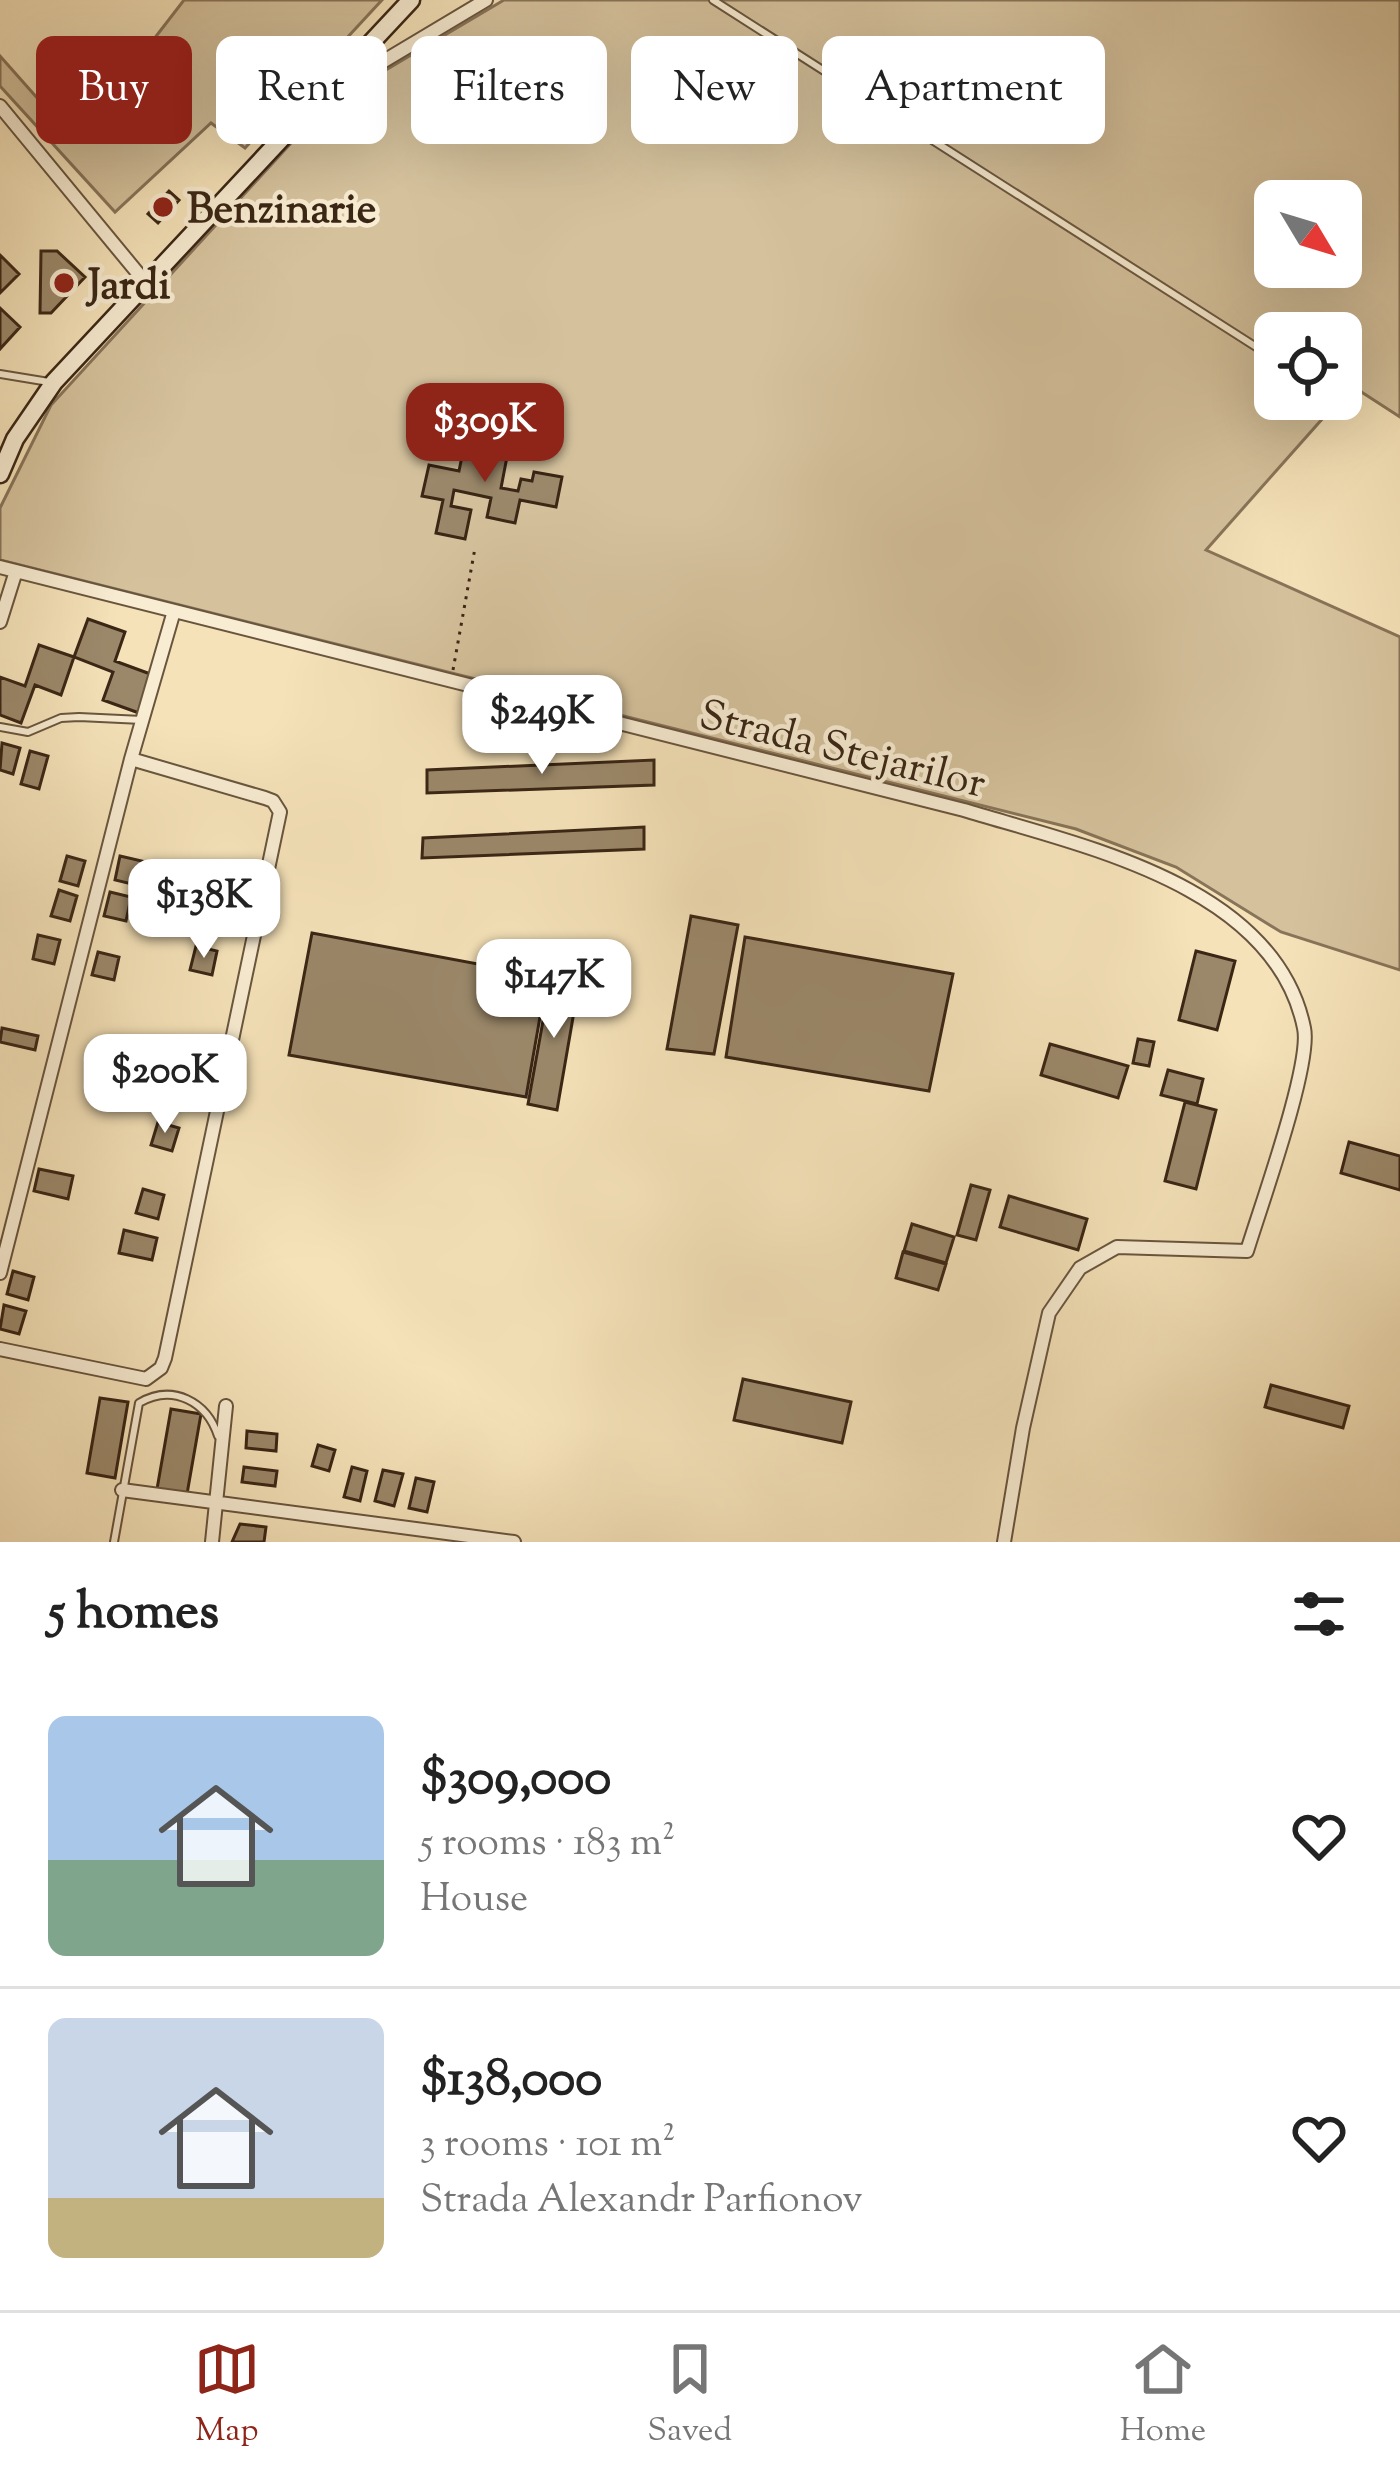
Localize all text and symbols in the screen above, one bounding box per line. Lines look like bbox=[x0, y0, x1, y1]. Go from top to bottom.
chip: Buy bbox=[36, 36, 192, 144]
chip: Rent bbox=[216, 36, 387, 144]
chip: Filters bbox=[411, 36, 607, 144]
chip: New bbox=[631, 36, 798, 144]
chip: Apartment bbox=[822, 36, 1105, 144]
north arrow bbox=[1254, 180, 1362, 288]
map controls bbox=[1254, 180, 1362, 420]
place label: Benzinarie bbox=[187, 182, 376, 242]
marker: Benzinarie bbox=[150, 194, 176, 220]
place label: Jardi bbox=[85, 258, 170, 318]
marker: Jardi bbox=[51, 270, 77, 296]
button: locate bbox=[1254, 312, 1362, 420]
pin: $309K bbox=[401, 383, 569, 485]
text: $309K bbox=[433, 394, 537, 450]
pin: $249K bbox=[458, 675, 626, 777]
text: $249K bbox=[489, 686, 595, 742]
street label: Strada Stejarilor bbox=[692, 687, 991, 816]
pin: $138K bbox=[120, 859, 288, 961]
text: $138K bbox=[155, 870, 253, 926]
pin: $147K bbox=[470, 939, 638, 1041]
text: $147K bbox=[503, 950, 605, 1006]
pin: $200K bbox=[81, 1034, 249, 1136]
text: $200K bbox=[111, 1045, 219, 1101]
text: 5 homes bbox=[48, 1578, 219, 1651]
icon: filters bbox=[1286, 1581, 1352, 1647]
text: $309,000 bbox=[420, 1744, 611, 1817]
icon: home bbox=[144, 1764, 288, 1908]
icon: heart bbox=[1286, 1803, 1352, 1869]
text: 5 rooms · 183 m² bbox=[420, 1817, 675, 1873]
text: House bbox=[420, 1873, 528, 1929]
text: $138,000 bbox=[420, 2045, 602, 2118]
icon: home bbox=[144, 2066, 288, 2210]
icon: heart bbox=[1286, 2105, 1352, 2171]
text: 3 rooms · 101 m² bbox=[420, 2118, 675, 2174]
text: Strada Alexandr Parfionov bbox=[420, 2174, 863, 2230]
tab: Map bbox=[194, 2336, 260, 2456]
tab: Saved bbox=[647, 2336, 732, 2456]
tab: Home bbox=[1120, 2336, 1206, 2456]

